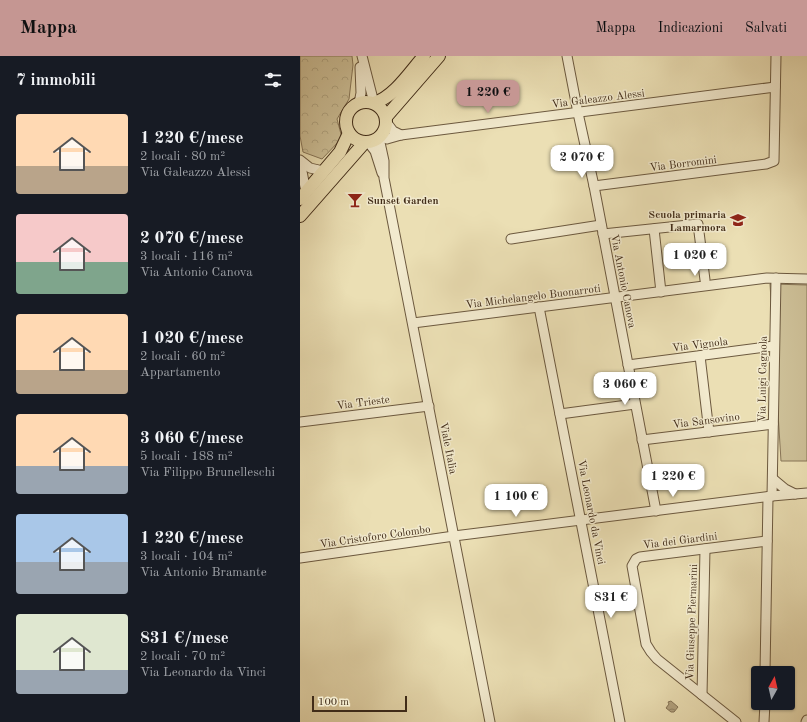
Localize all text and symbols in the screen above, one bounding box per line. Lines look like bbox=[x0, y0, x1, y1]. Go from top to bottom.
text: Mappa bbox=[20, 19, 77, 38]
text: Mappa bbox=[596, 21, 636, 35]
text: Indicazioni bbox=[658, 21, 723, 35]
text: Salvati bbox=[745, 21, 787, 35]
icon: filters bbox=[262, 69, 284, 91]
text: 7 immobili bbox=[16, 72, 96, 89]
pin: 1 220 € bbox=[451, 80, 525, 114]
text: 1 220 € bbox=[466, 86, 510, 99]
street label: Via Galeazzo Alessi bbox=[551, 88, 645, 111]
icon: home bbox=[48, 130, 96, 178]
text: 1 220 €/mese bbox=[140, 130, 243, 147]
pin: 2 070 € bbox=[545, 145, 619, 179]
text: 2 locali · 80 m² bbox=[140, 150, 225, 163]
text: 2 070 € bbox=[560, 151, 604, 164]
street label: Via Borromini bbox=[649, 155, 717, 174]
text: Via Galeazzo Alessi bbox=[140, 166, 250, 179]
bar icon: Sunset Garden bbox=[346, 191, 364, 209]
place label: Sunset Garden bbox=[367, 196, 439, 207]
place label: Scuola primaria Lamarmora bbox=[648, 210, 726, 234]
school or university icon: Scuola primaria Lamarmora bbox=[729, 211, 747, 229]
icon: home bbox=[48, 230, 96, 278]
text: 2 070 €/mese bbox=[140, 230, 243, 247]
street label: Via Antonio Canova bbox=[608, 233, 637, 330]
pin: 1 020 € bbox=[658, 243, 732, 277]
text: 1 020 € bbox=[673, 249, 717, 262]
text: 3 locali · 116 m² bbox=[140, 250, 233, 263]
text: Via Antonio Canova bbox=[140, 266, 253, 279]
street label: Via Michelangelo Buonarroti bbox=[465, 284, 601, 311]
icon: home bbox=[48, 330, 96, 378]
text: 1 020 €/mese bbox=[140, 330, 243, 347]
street label: Via Luigi Cagnola bbox=[757, 335, 770, 422]
street label: Via Vignola bbox=[672, 337, 729, 354]
text: 2 locali · 60 m² bbox=[140, 350, 225, 363]
text: Appartamento bbox=[140, 366, 220, 379]
pin: 3 060 € bbox=[588, 372, 662, 406]
text: 3 060 € bbox=[603, 378, 647, 391]
street label: Via Trieste bbox=[336, 395, 390, 412]
street label: Via Sansovino bbox=[672, 412, 740, 431]
street label: Viale Italia bbox=[437, 421, 458, 476]
icon: home bbox=[48, 430, 96, 478]
text: 3 060 €/mese bbox=[140, 430, 243, 447]
text: 5 locali · 188 m² bbox=[140, 450, 233, 463]
street label: Via Leonardo da Vinci bbox=[575, 459, 606, 566]
pin: 1 220 € bbox=[636, 464, 710, 498]
text: Via Filippo Brunelleschi bbox=[140, 466, 275, 479]
text: 1 220 € bbox=[651, 470, 695, 483]
pin: 1 100 € bbox=[479, 484, 553, 518]
text: 1 100 € bbox=[494, 490, 538, 503]
street label: Via Cristoforo Colombo bbox=[319, 524, 431, 551]
icon: home bbox=[48, 530, 96, 578]
text: 1 220 €/mese bbox=[140, 530, 243, 547]
street label: Via dei Giardini bbox=[642, 531, 718, 552]
text: 3 locali · 104 m² bbox=[140, 550, 233, 563]
street label: Via Giuseppe Piermarini bbox=[685, 564, 700, 680]
text: Via Antonio Bramante bbox=[140, 566, 267, 579]
pin: 831 € bbox=[583, 585, 639, 619]
text: 831 € bbox=[594, 591, 628, 604]
icon: home bbox=[48, 630, 96, 678]
text: 831 €/mese bbox=[140, 630, 229, 647]
text: 2 locali · 70 m² bbox=[140, 650, 225, 663]
text: Via Leonardo da Vinci bbox=[140, 666, 266, 679]
north arrow bbox=[751, 666, 795, 710]
map controls bbox=[751, 666, 795, 710]
scale bar bbox=[312, 694, 407, 713]
text: 100 m bbox=[318, 697, 349, 708]

